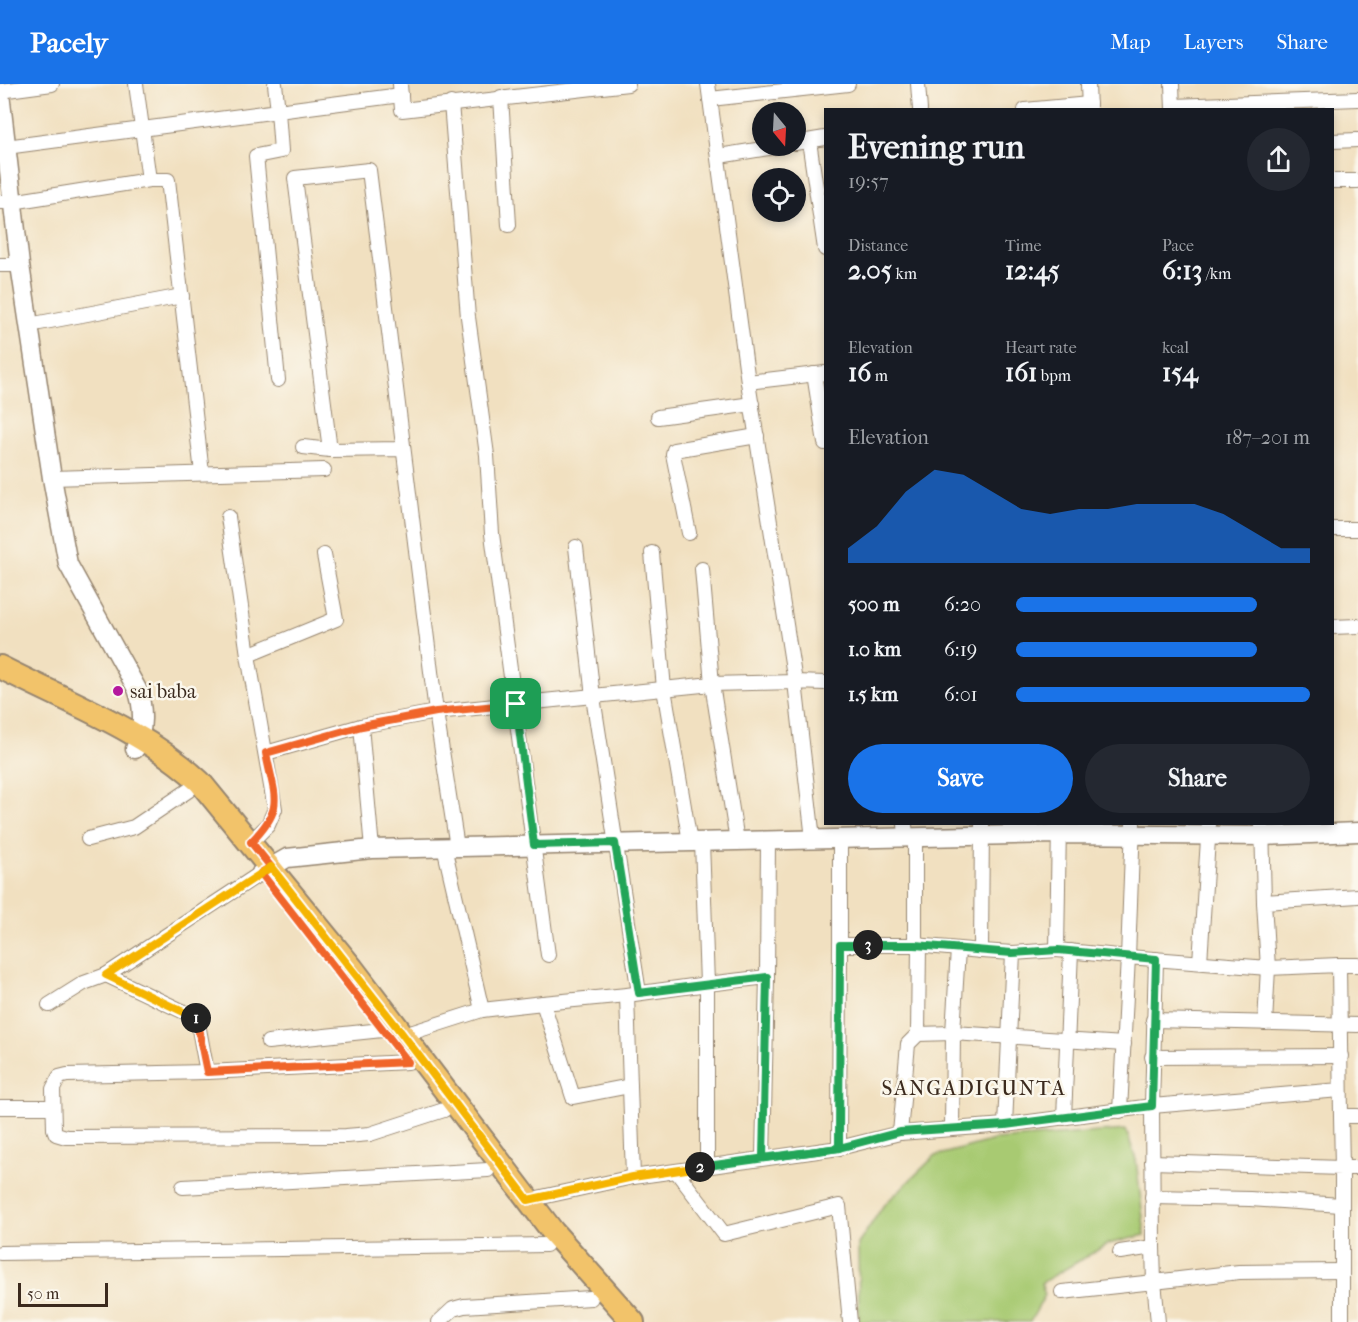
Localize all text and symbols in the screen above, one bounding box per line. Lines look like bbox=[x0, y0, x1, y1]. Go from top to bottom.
text: Pacely bbox=[30, 26, 108, 59]
text: Map bbox=[1110, 30, 1151, 54]
text: Layers bbox=[1184, 30, 1243, 54]
text: Share bbox=[1276, 30, 1328, 54]
north arrow bbox=[752, 102, 806, 156]
map controls bbox=[752, 102, 806, 222]
text: Evening run bbox=[848, 128, 1025, 167]
button: share bbox=[1247, 128, 1310, 191]
button: locate bbox=[752, 168, 806, 222]
text: 19:57 bbox=[848, 170, 889, 193]
text: Distance bbox=[848, 236, 908, 255]
text: Time bbox=[1005, 236, 1041, 255]
text: Pace bbox=[1162, 236, 1194, 255]
text: 2.05 bbox=[848, 255, 892, 286]
text: 12:45 bbox=[1005, 255, 1060, 286]
text: 6:13 bbox=[1162, 255, 1202, 286]
text: km bbox=[892, 264, 917, 283]
text: /km bbox=[1202, 264, 1231, 283]
text: Elevation bbox=[848, 338, 913, 357]
text: Heart rate bbox=[1005, 338, 1077, 357]
text: kcal bbox=[1162, 338, 1189, 357]
text: 16 bbox=[848, 357, 871, 388]
text: 161 bbox=[1005, 357, 1037, 388]
text: 154 bbox=[1162, 357, 1198, 388]
text: m bbox=[871, 366, 888, 385]
text: bpm bbox=[1037, 366, 1071, 385]
text: Elevation bbox=[848, 426, 929, 449]
text: 187–201 m bbox=[1225, 426, 1310, 449]
text: 500 m bbox=[848, 593, 900, 616]
text: 6:20 bbox=[944, 593, 981, 616]
text: 1.0 km bbox=[848, 638, 901, 661]
text: 6:19 bbox=[944, 638, 977, 661]
pin bbox=[490, 678, 541, 729]
place label: sai baba bbox=[130, 680, 197, 703]
text: 1.5 km bbox=[848, 683, 898, 706]
text: 6:01 bbox=[944, 683, 978, 706]
marker: sai baba bbox=[111, 684, 125, 698]
icon: arrive bbox=[499, 687, 532, 720]
button: Save bbox=[848, 744, 1073, 813]
button: Share bbox=[1085, 744, 1310, 813]
pin: 3 bbox=[853, 930, 883, 960]
text: 3 bbox=[865, 935, 871, 954]
pin: 1 bbox=[181, 1003, 211, 1033]
text: 1 bbox=[193, 1008, 199, 1027]
district label: SANGADIGUNTA bbox=[882, 1076, 1066, 1100]
pin: 2 bbox=[685, 1152, 715, 1182]
text: 2 bbox=[696, 1157, 704, 1176]
scale bar bbox=[18, 1280, 108, 1308]
text: 50 m bbox=[27, 1284, 59, 1303]

